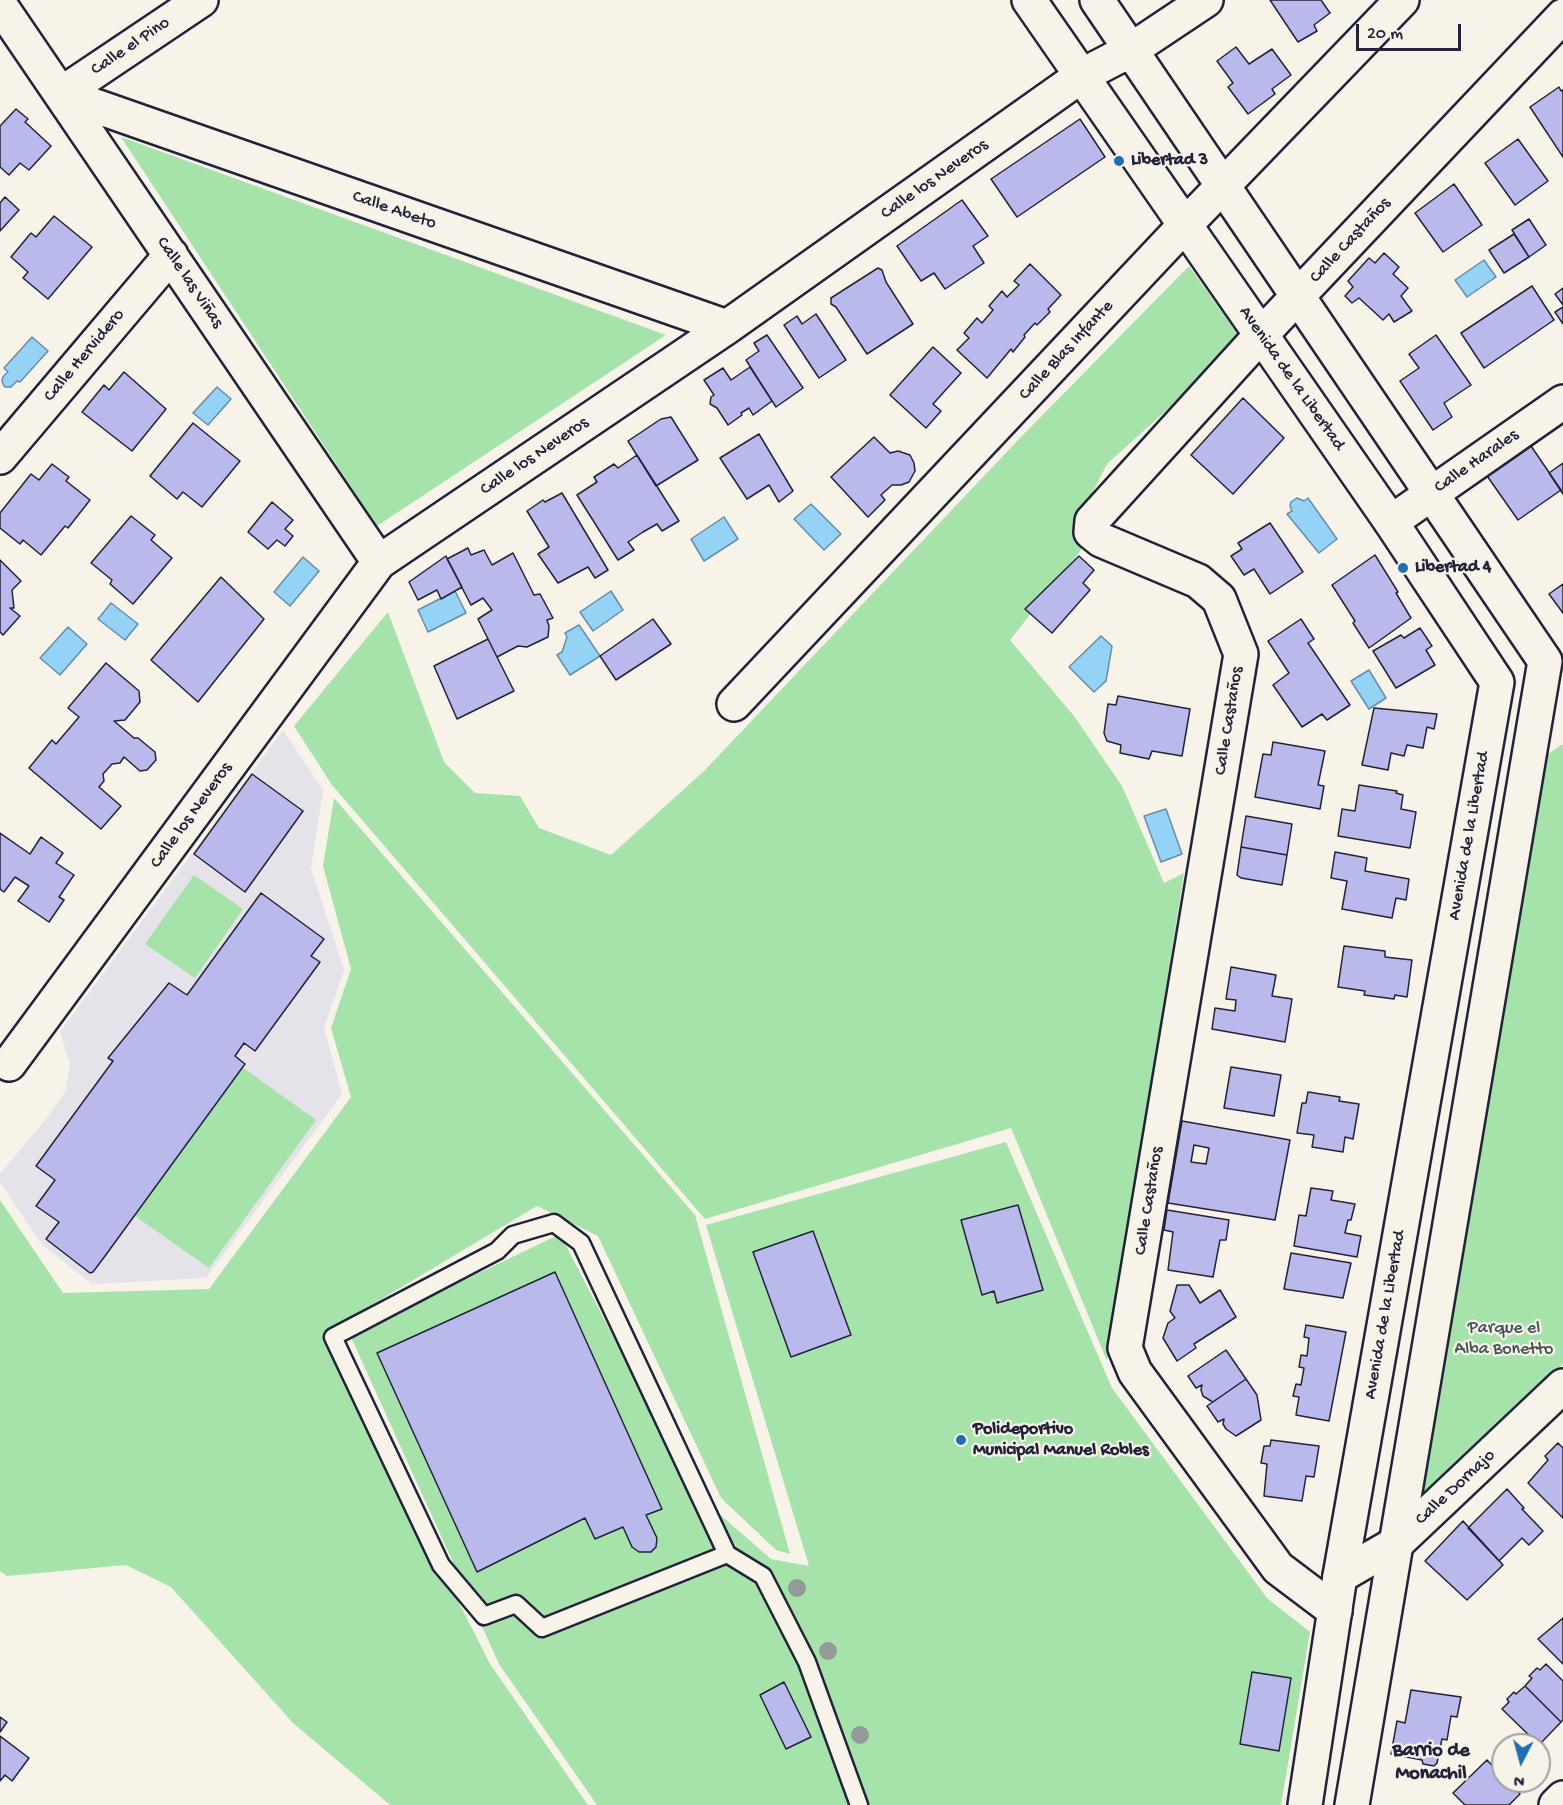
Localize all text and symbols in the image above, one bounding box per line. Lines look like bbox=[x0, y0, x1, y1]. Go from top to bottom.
scale bar bbox=[1359, 12, 1464, 50]
street label: Calle el Pino bbox=[87, 13, 175, 81]
text: 20 m bbox=[1367, 24, 1403, 45]
street label: Calle los Neveros bbox=[877, 135, 993, 225]
place label: Libertad 3 bbox=[1131, 150, 1208, 172]
marker: Libertad 3 bbox=[1112, 154, 1126, 168]
street label: Calle Abeto bbox=[349, 187, 439, 235]
street label: Calle Castaños bbox=[1306, 194, 1396, 288]
street label: Calle las Viñas bbox=[151, 233, 227, 333]
street label: Calle Blas Infante bbox=[1015, 297, 1119, 405]
street label: Avenida de la Libertad bbox=[1233, 303, 1349, 455]
street label: Calle Hervidero bbox=[40, 305, 130, 407]
street label: Calle los Neveros bbox=[477, 413, 593, 501]
street label: Calle Harales bbox=[1431, 425, 1523, 499]
place label: Libertad 4 bbox=[1415, 557, 1491, 579]
marker: Libertad 4 bbox=[1396, 561, 1410, 575]
street label: Calle Castaños bbox=[1211, 665, 1249, 777]
street label: Avenida de la Libertad bbox=[1445, 750, 1495, 922]
street label: Calle los Neveros bbox=[146, 759, 238, 873]
street label: Calle Castaños bbox=[1131, 1145, 1169, 1257]
street label: Avenida de la Libertad bbox=[1361, 1229, 1411, 1401]
park label: Parque el Alba Bonetto bbox=[1455, 1318, 1553, 1360]
place label: Polideportivo Municipal Manuel Robles bbox=[973, 1419, 1149, 1462]
marker: Polideportivo Municipal Manuel Robles bbox=[954, 1433, 968, 1447]
street label: Calle Dornajo bbox=[1411, 1445, 1501, 1531]
north arrow bbox=[1491, 1733, 1551, 1793]
district label: Barrio de Monachil bbox=[1393, 1740, 1469, 1787]
text: N bbox=[1513, 1769, 1525, 1789]

